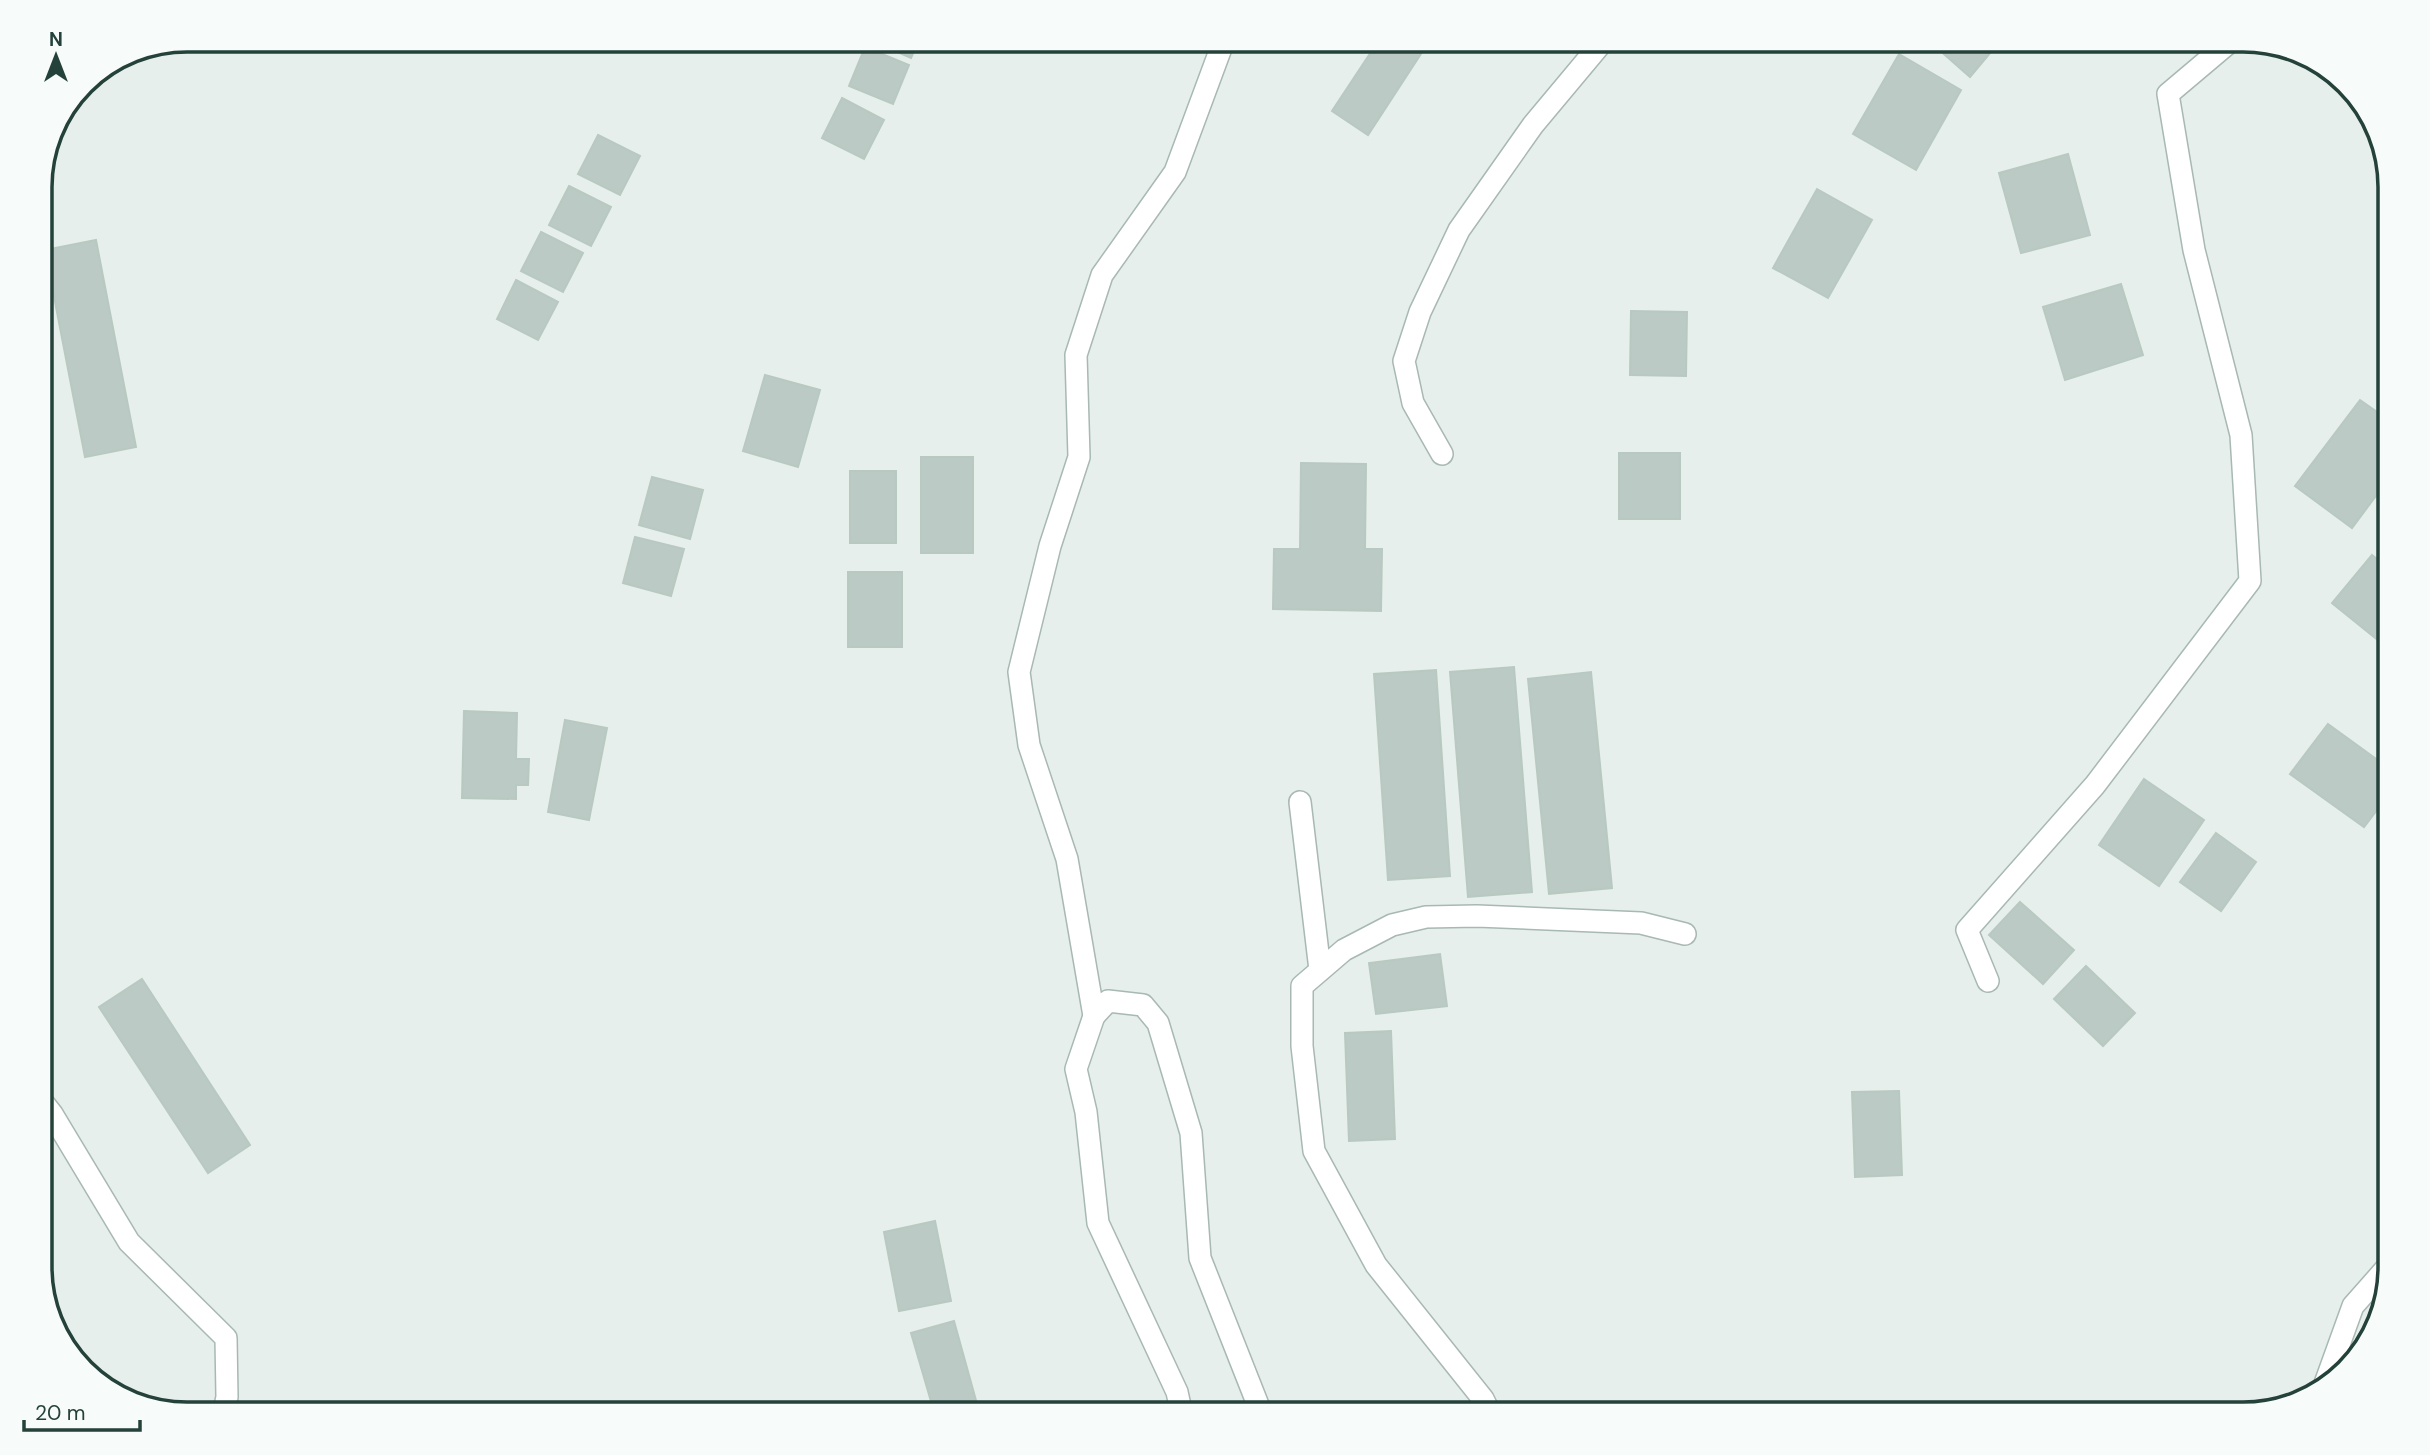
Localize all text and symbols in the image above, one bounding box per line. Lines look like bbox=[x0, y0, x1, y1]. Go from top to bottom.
north arrow bbox=[21, 21, 91, 91]
text: N bbox=[49, 27, 63, 52]
scale bar bbox=[24, 1388, 140, 1432]
text: 20 m bbox=[35, 1399, 86, 1427]

